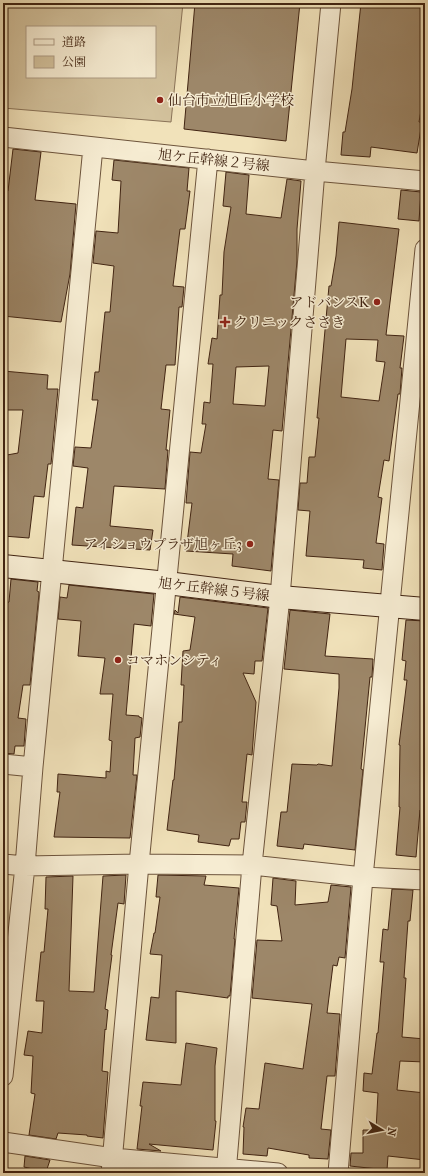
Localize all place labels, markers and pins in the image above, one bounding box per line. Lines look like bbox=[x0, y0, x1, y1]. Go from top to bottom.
place label: 仙台市立旭丘小学校 bbox=[168, 92, 294, 109]
marker: 仙台市立旭丘小学校 bbox=[155, 95, 165, 105]
place label: アドバンスK bbox=[290, 294, 370, 311]
marker: アドバンスK bbox=[372, 297, 382, 307]
place label: クリニックささき bbox=[234, 314, 345, 331]
marker: クリニックささき bbox=[219, 316, 231, 328]
place label: アイショウプラザ旭ヶ丘3 bbox=[84, 536, 242, 553]
marker: アイショウプラザ旭ヶ丘3 bbox=[245, 539, 255, 549]
place label: コマホンシティ bbox=[126, 652, 223, 669]
marker: コマホンシティ bbox=[113, 655, 123, 665]

